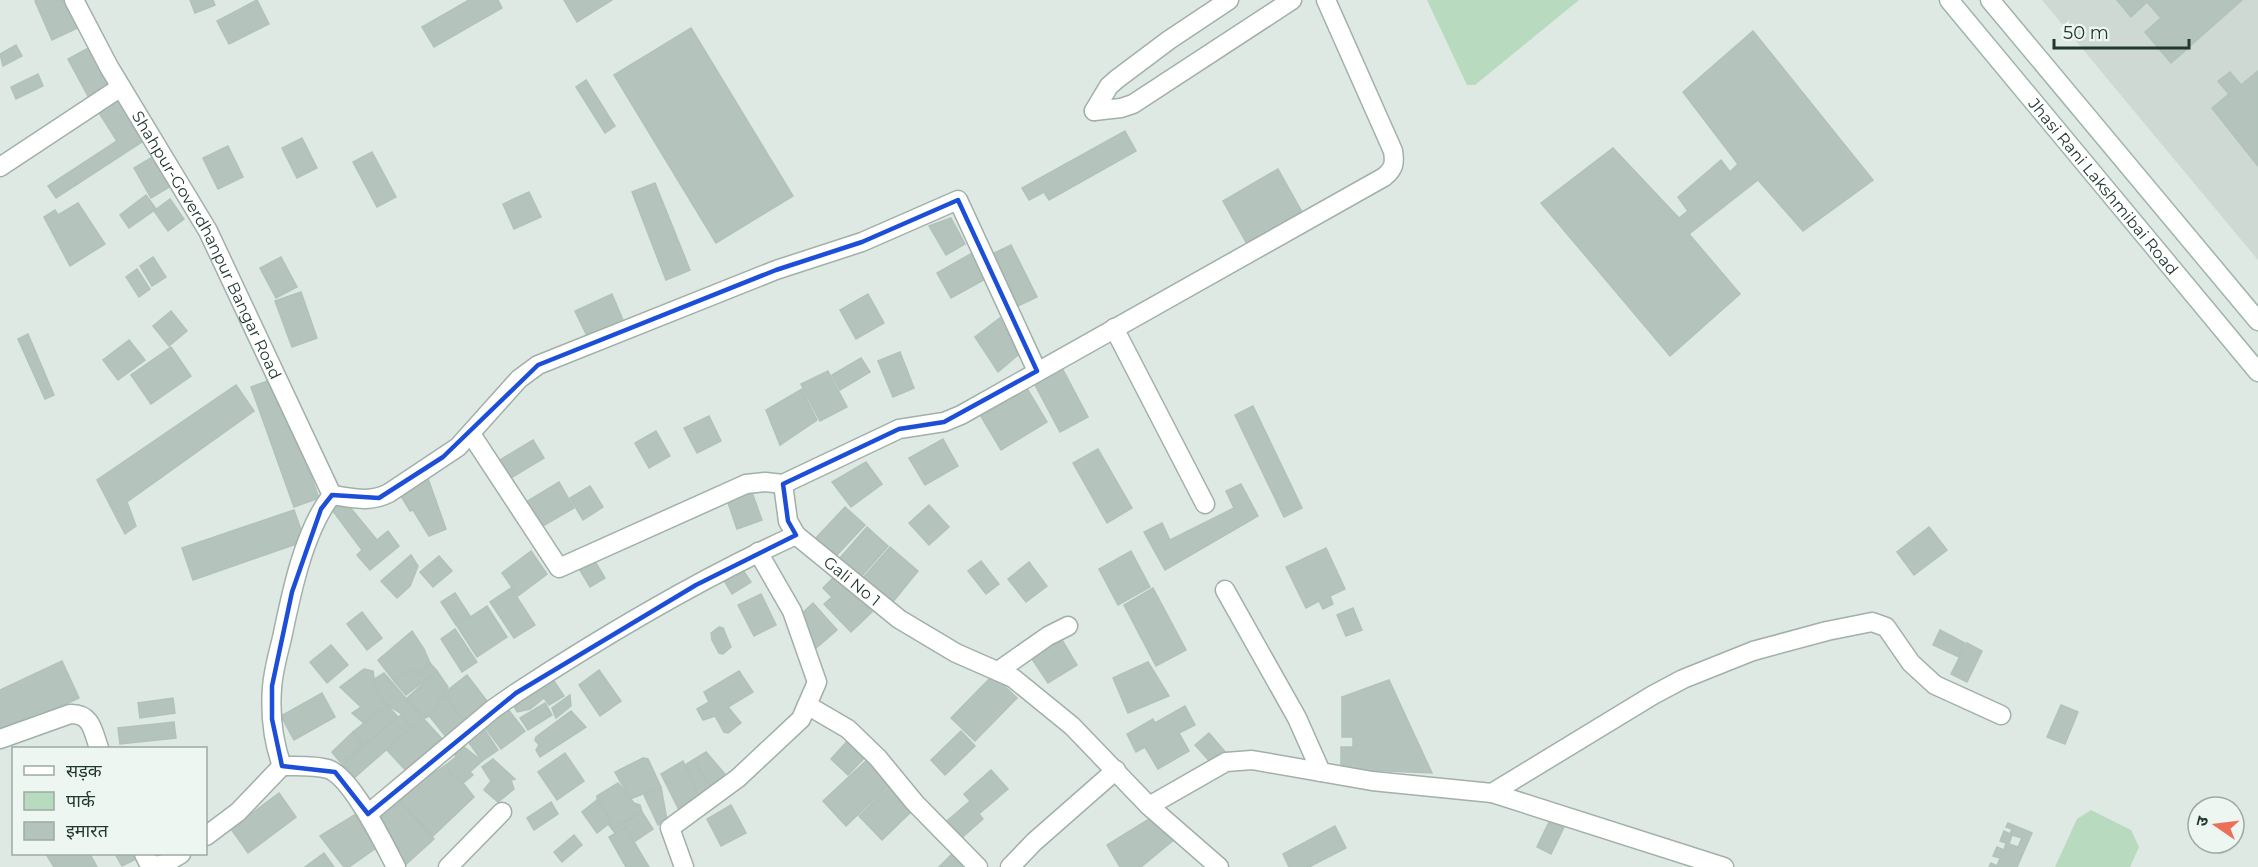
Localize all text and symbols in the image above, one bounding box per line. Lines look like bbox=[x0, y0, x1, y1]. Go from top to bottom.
scale bar bbox=[2054, 12, 2189, 50]
text: 50 m bbox=[2063, 22, 2109, 44]
street label: Jhasi Rani Lakshmibai Road bbox=[2024, 94, 2182, 279]
street label: Shahpur-Goverdhanpur Bangar Road bbox=[128, 108, 285, 382]
street label: Gali No 1 bbox=[820, 552, 884, 610]
legend bbox=[12, 747, 207, 855]
text: सड़क bbox=[66, 760, 103, 782]
text: पार्क bbox=[66, 790, 96, 812]
north arrow bbox=[2186, 795, 2246, 855]
text: उ bbox=[2192, 814, 2212, 828]
text: इमारत bbox=[66, 820, 109, 842]

